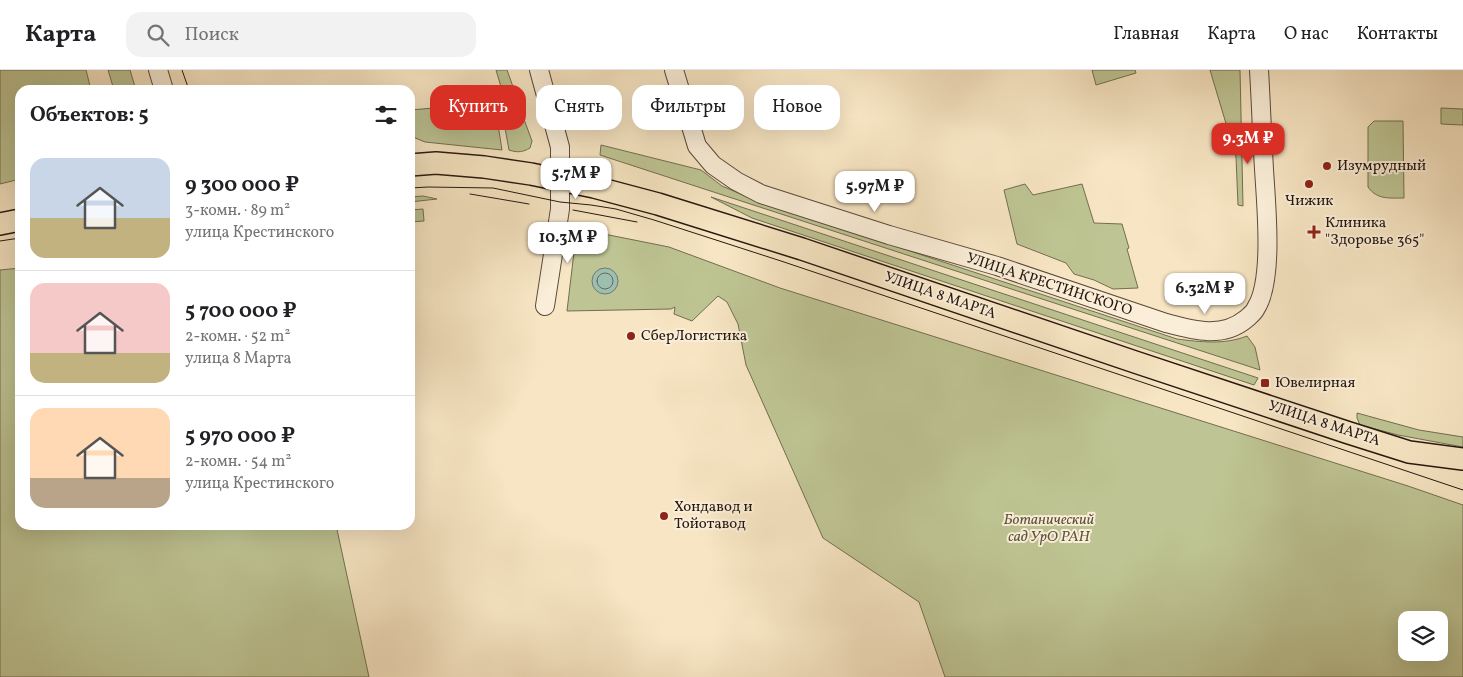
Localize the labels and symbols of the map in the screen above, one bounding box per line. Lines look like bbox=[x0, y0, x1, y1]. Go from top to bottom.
pin: 9.3M ₽ bbox=[1207, 122, 1289, 165]
place label: Изумрудный bbox=[1337, 156, 1426, 177]
pin: 5.7M ₽ bbox=[535, 158, 617, 200]
marker: Изумрудный bbox=[1321, 160, 1333, 172]
pin: 5.97M ₽ bbox=[829, 170, 921, 213]
marker: Чижик bbox=[1303, 178, 1315, 190]
place label: Чижик bbox=[1285, 191, 1333, 212]
place label: Клиника "Здоровье 365" bbox=[1325, 213, 1424, 251]
pin: 10.3M ₽ bbox=[522, 222, 614, 264]
marker: Клиника "Здоровье 365" bbox=[1307, 225, 1321, 239]
street label: УЛИЦА КРЕСТИНСКОГО bbox=[963, 248, 1135, 322]
street label: УЛИЦА 8 МАРТА bbox=[881, 267, 999, 325]
pin: 6.32M ₽ bbox=[1159, 272, 1251, 315]
place label: СберЛогистика bbox=[641, 326, 747, 347]
marker: СберЛогистика bbox=[625, 330, 637, 342]
place label: Ювелирная bbox=[1275, 373, 1355, 394]
marker: Ювелирная bbox=[1259, 377, 1271, 389]
street label: УЛИЦА 8 МАРТА bbox=[1265, 396, 1383, 452]
place label: Хондавод и Тойотавод bbox=[674, 497, 753, 535]
marker: Хондавод и Тойотавод bbox=[658, 510, 670, 522]
park label: Ботанический сад УрО РАН bbox=[1004, 510, 1095, 548]

